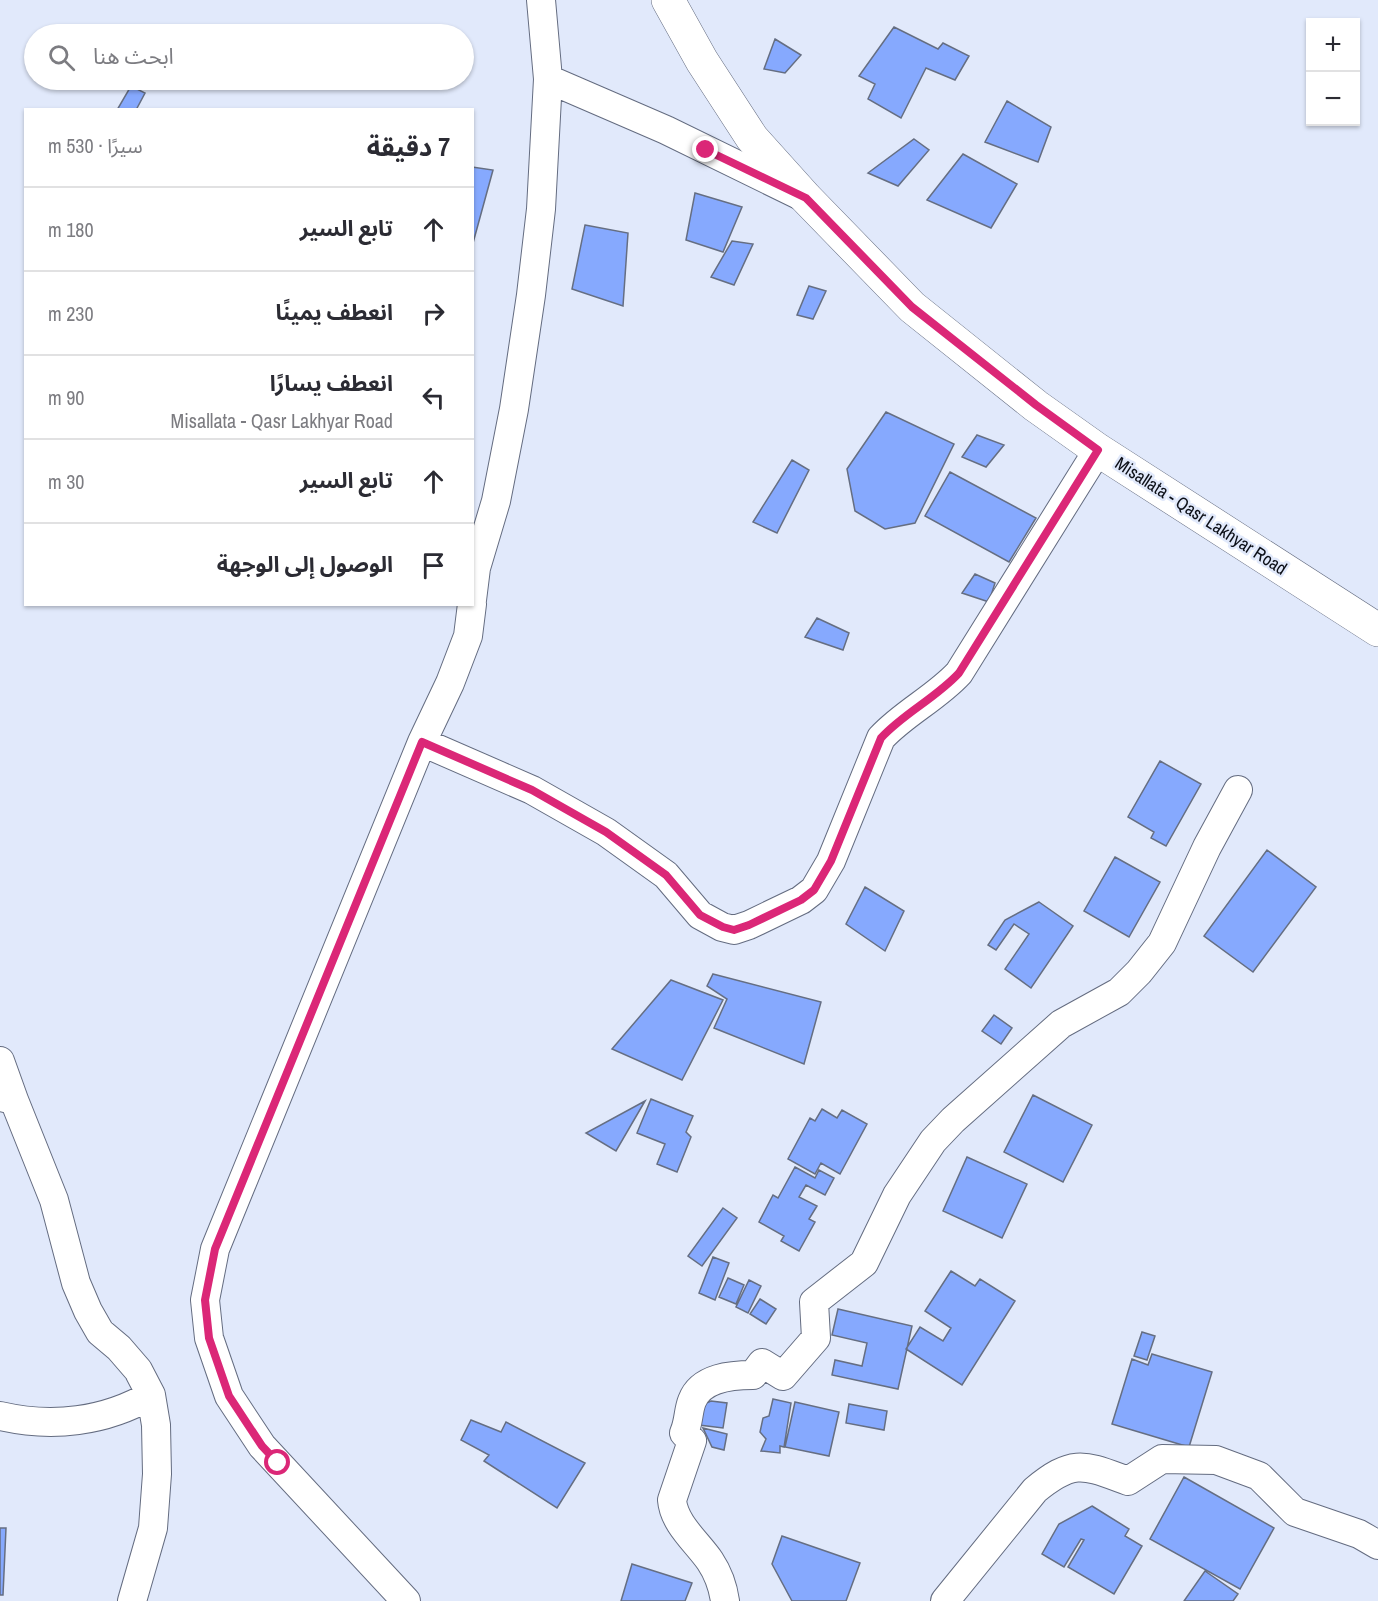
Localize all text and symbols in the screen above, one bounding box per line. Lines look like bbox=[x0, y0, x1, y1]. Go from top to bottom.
map controls bbox=[1306, 18, 1360, 126]
button: + bbox=[1306, 18, 1360, 72]
search box bbox=[24, 24, 474, 90]
icon: search bbox=[45, 41, 78, 74]
text: ابحث هنا bbox=[93, 41, 174, 71]
button: − bbox=[1306, 72, 1360, 126]
text: 7 دقيقة bbox=[367, 129, 450, 164]
text: سيرًا · 530 m bbox=[48, 132, 143, 159]
route end bbox=[692, 136, 718, 162]
text: تابع السير bbox=[300, 213, 393, 243]
icon: ahead bbox=[417, 213, 450, 246]
text: 180 m bbox=[48, 216, 94, 243]
text: انعطف يمينًا bbox=[275, 297, 393, 327]
icon: right bbox=[417, 297, 450, 330]
text: 230 m bbox=[48, 300, 94, 327]
text: انعطف يسارًا bbox=[270, 368, 393, 398]
icon: left bbox=[417, 381, 450, 414]
text: 90 m bbox=[48, 384, 84, 411]
text: Misallata - Qasr Lakhyar Road bbox=[171, 407, 393, 434]
street label: Misallata - Qasr Lakhyar Road bbox=[1111, 451, 1292, 581]
text: تابع السير bbox=[300, 465, 393, 495]
icon: ahead bbox=[417, 465, 450, 498]
text: 30 m bbox=[48, 468, 84, 495]
text: الوصول إلى الوجهة bbox=[217, 549, 393, 579]
icon: arrive bbox=[417, 549, 450, 582]
route start bbox=[264, 1449, 290, 1475]

